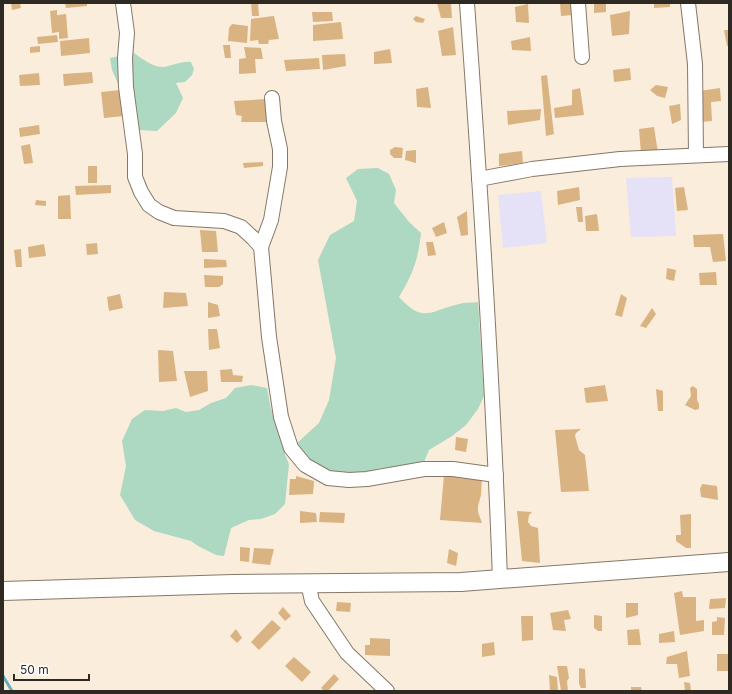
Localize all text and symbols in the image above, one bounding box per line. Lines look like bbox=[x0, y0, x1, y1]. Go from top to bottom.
scale bar bbox=[14, 656, 89, 682]
text: 50 m bbox=[20, 662, 49, 677]

